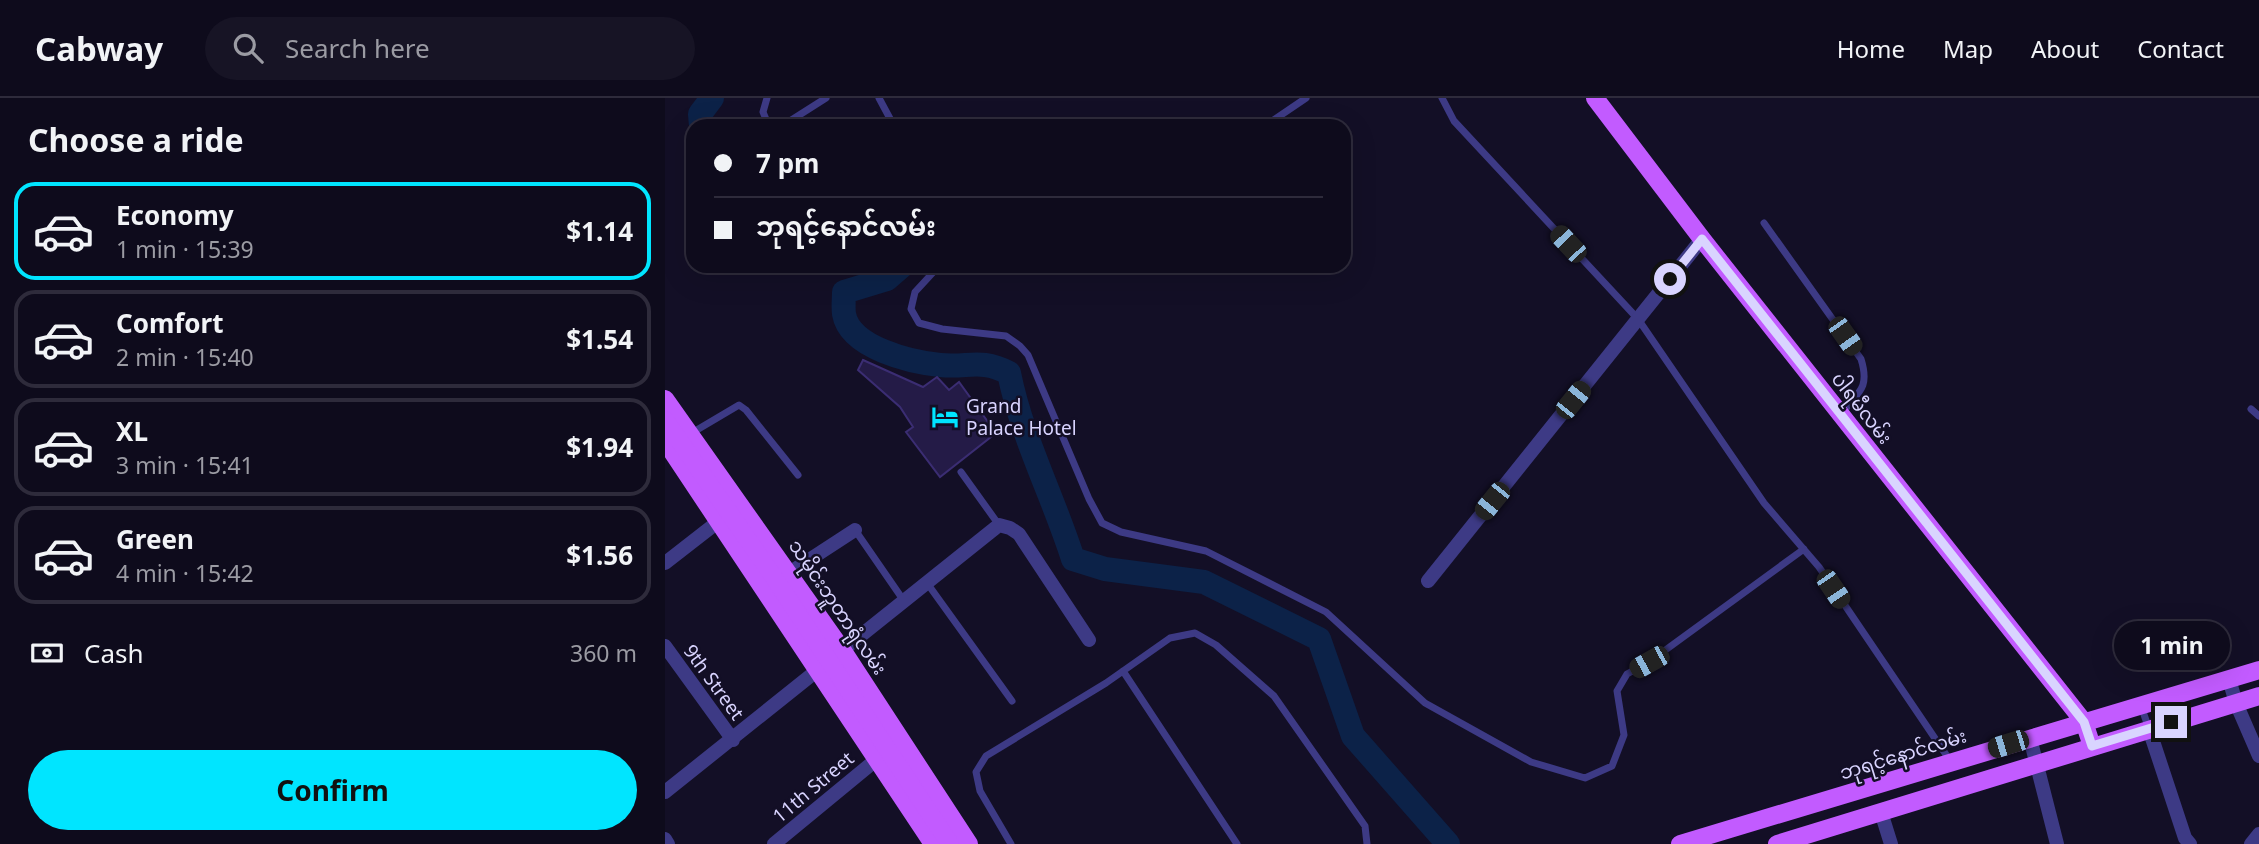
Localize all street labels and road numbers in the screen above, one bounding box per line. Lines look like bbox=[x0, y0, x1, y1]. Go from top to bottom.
street label: ပါရမီလမ်း bbox=[1823, 366, 1899, 451]
street label: သမိုင်းဘူတာရုံလမ်း bbox=[780, 534, 894, 682]
street label: 9th Street bbox=[678, 639, 750, 725]
street label: ဘုရင့်နောင်လမ်း bbox=[1836, 721, 1971, 789]
street label: 11th Street bbox=[767, 745, 859, 829]

